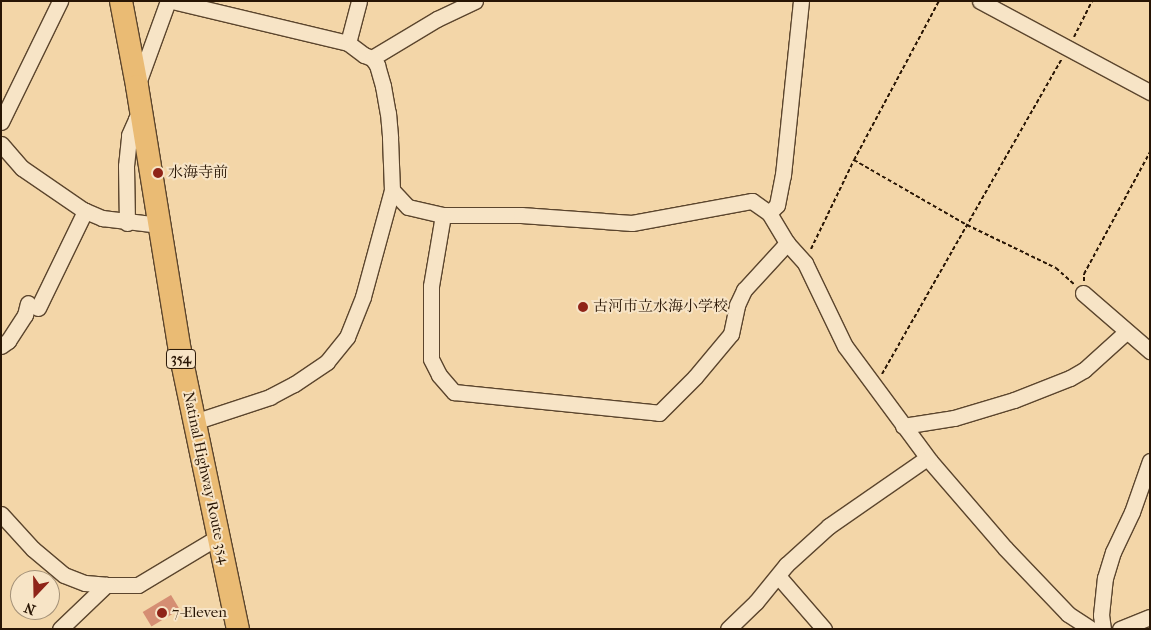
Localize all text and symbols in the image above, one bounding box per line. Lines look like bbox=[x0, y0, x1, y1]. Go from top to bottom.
place label: 水海寺前 bbox=[168, 164, 228, 182]
marker: 水海寺前 bbox=[152, 167, 164, 179]
place label: 古河市立水海小学校 bbox=[593, 298, 728, 316]
marker: 古河市立水海小学校 bbox=[577, 301, 589, 313]
road number: 354 bbox=[165, 348, 197, 370]
street label: Natinal Highway Route 354 bbox=[179, 390, 233, 566]
north arrow bbox=[10, 570, 60, 620]
text: N bbox=[22, 599, 38, 618]
place label: 7-Eleven bbox=[172, 604, 227, 622]
marker: 7-Eleven bbox=[156, 607, 168, 619]

